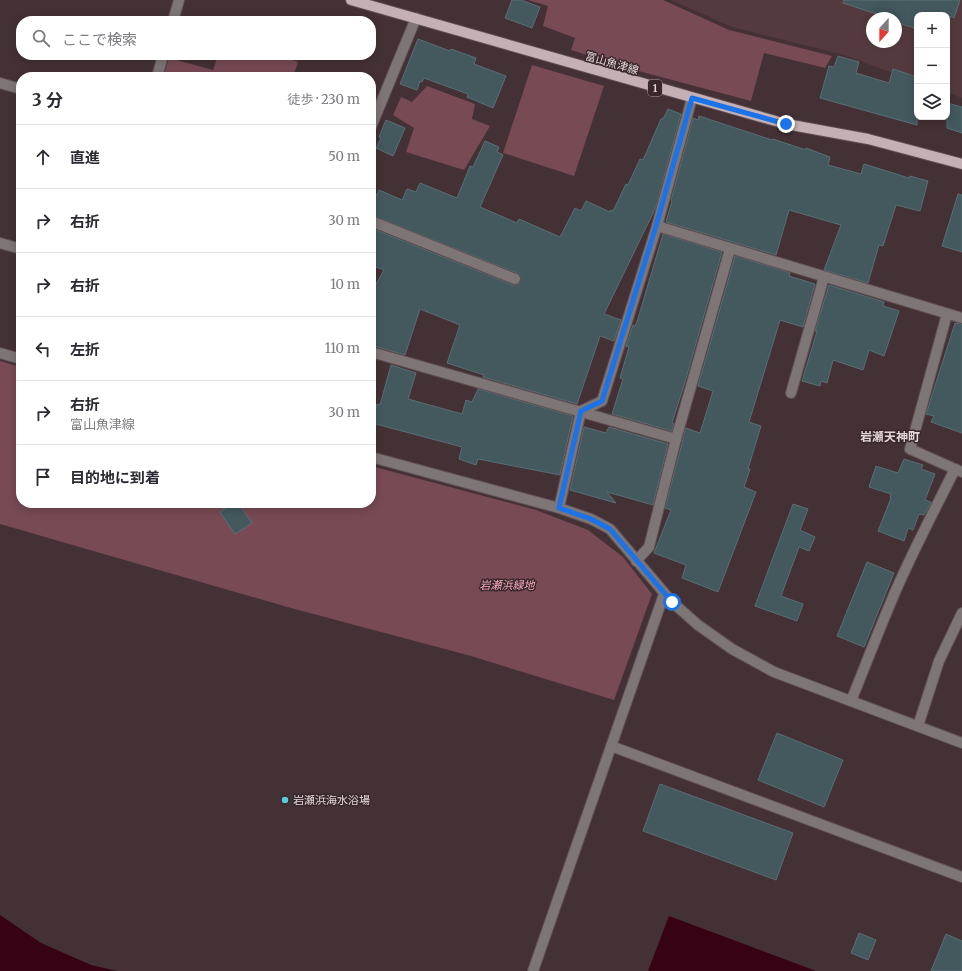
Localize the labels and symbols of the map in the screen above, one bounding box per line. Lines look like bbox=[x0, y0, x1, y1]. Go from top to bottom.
north arrow bbox=[866, 12, 902, 48]
street label: 富山魚津線 bbox=[584, 49, 640, 77]
road number: 1 bbox=[648, 80, 662, 96]
route end bbox=[777, 115, 795, 133]
district label: 岩瀬天神町 bbox=[860, 429, 920, 444]
park label: 岩瀬浜緑地 bbox=[480, 578, 535, 592]
route start bbox=[663, 593, 681, 611]
place label: 岩瀬浜海水浴場 bbox=[293, 793, 370, 807]
marker: 岩瀬浜海水浴場 bbox=[280, 795, 290, 805]

